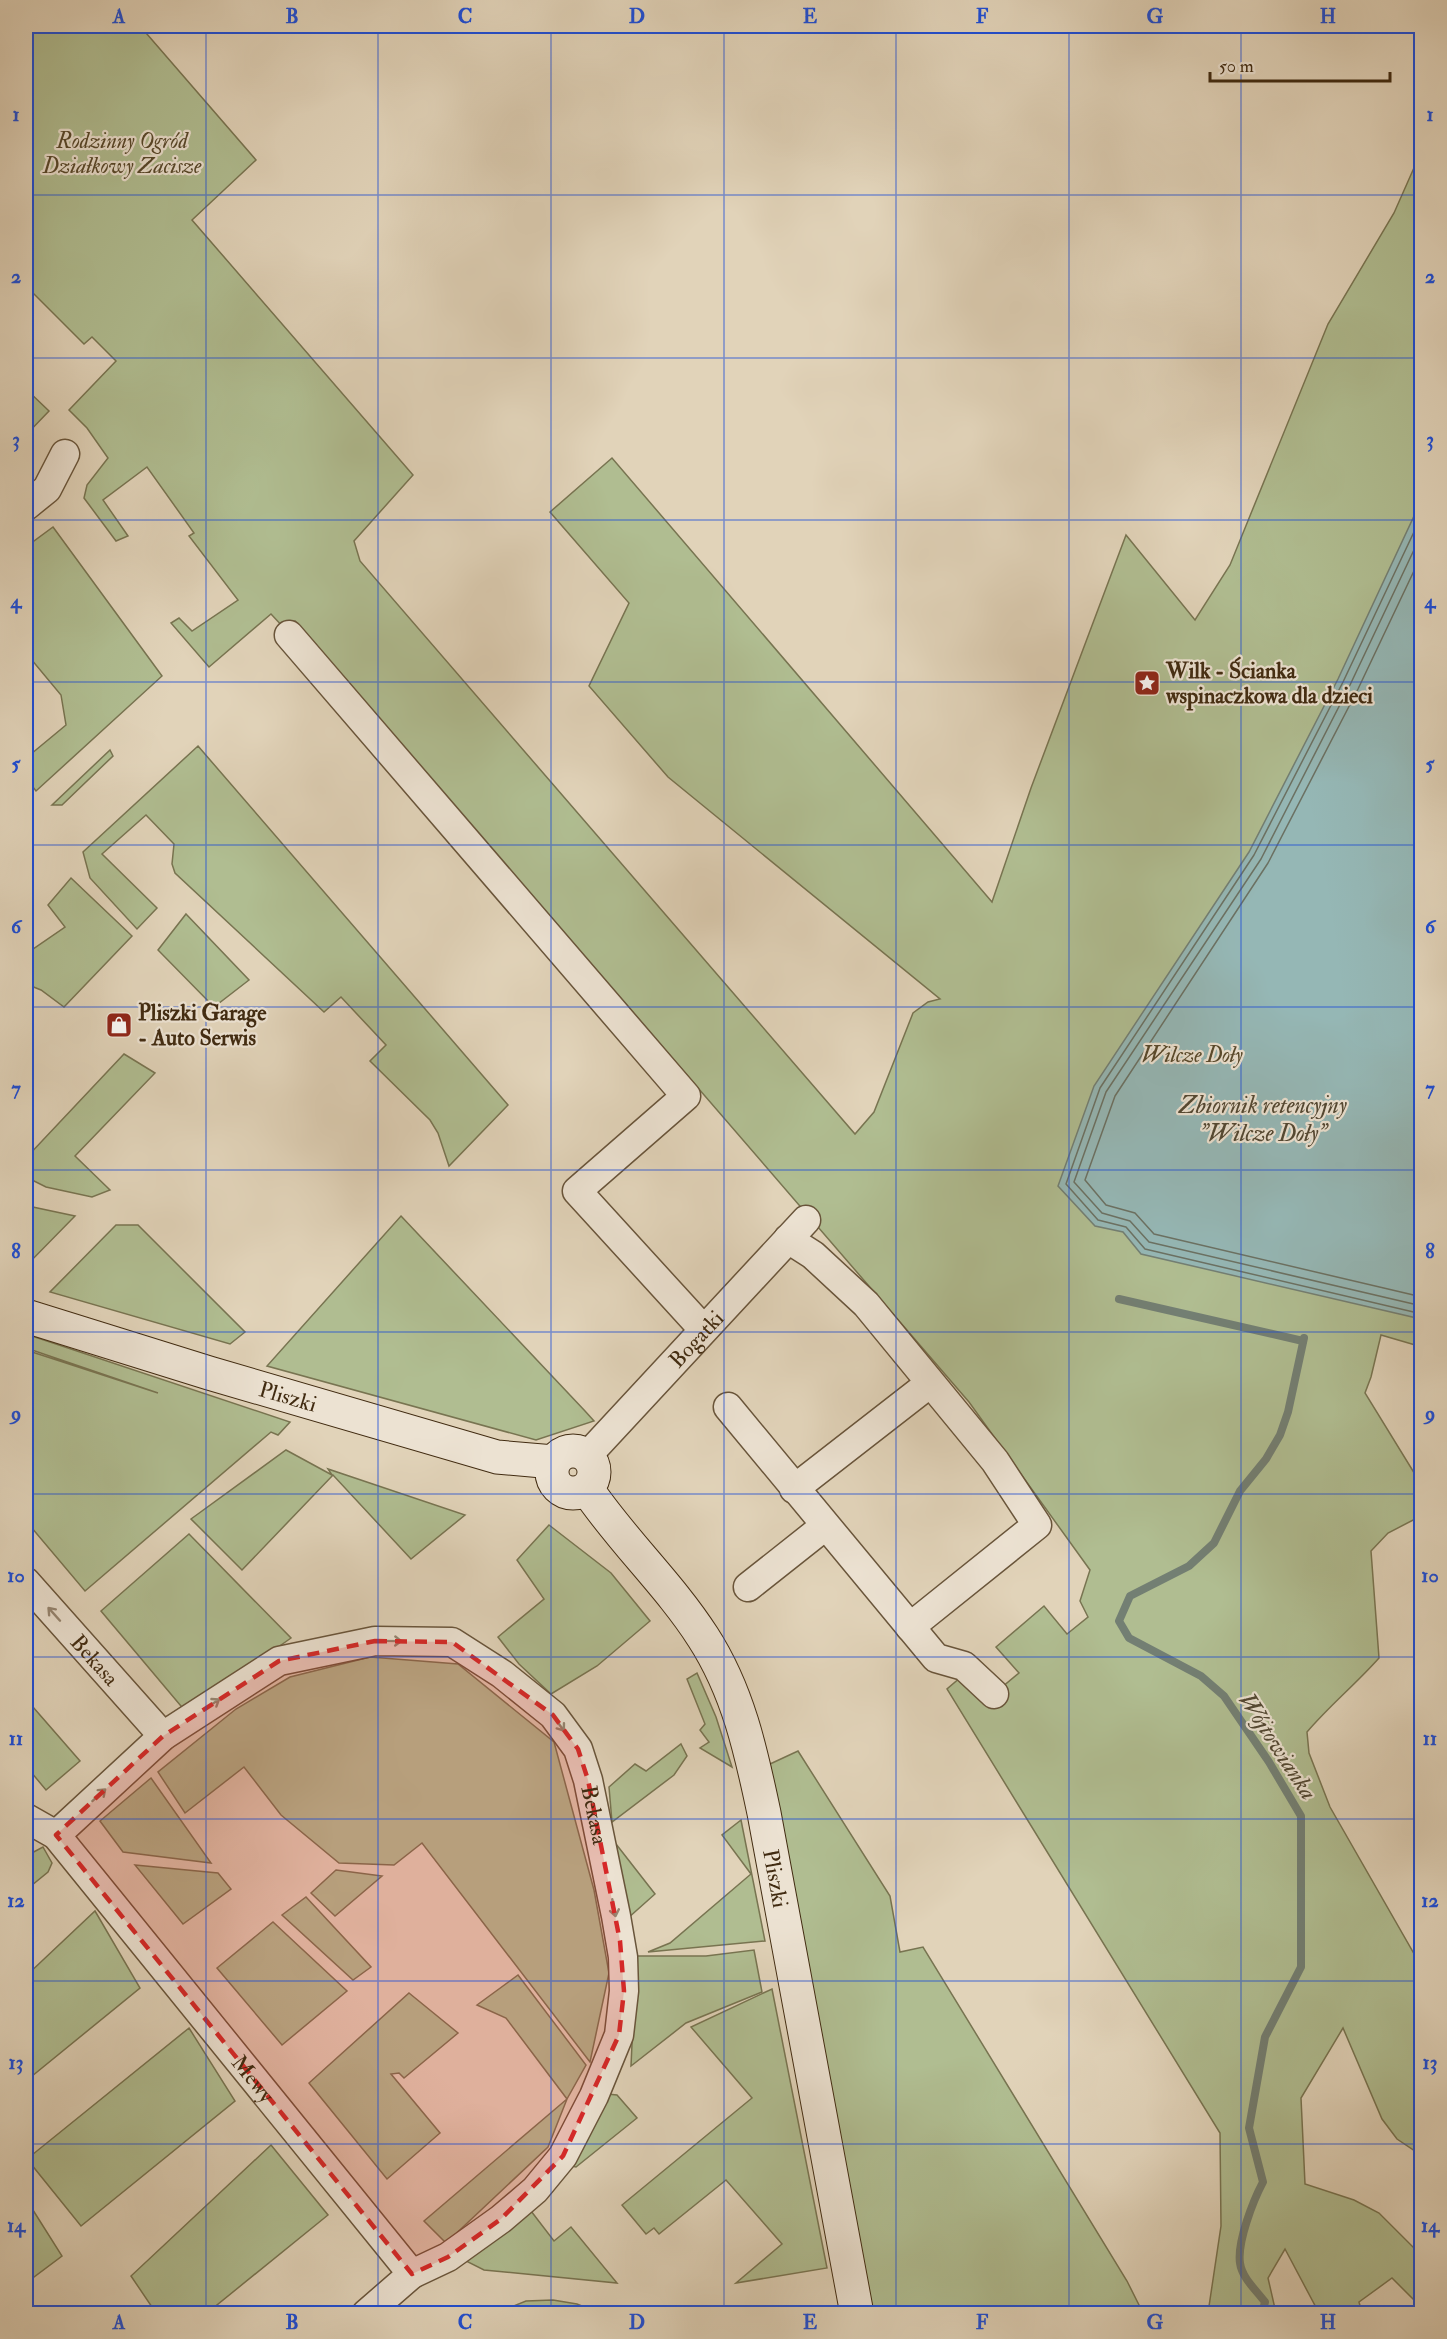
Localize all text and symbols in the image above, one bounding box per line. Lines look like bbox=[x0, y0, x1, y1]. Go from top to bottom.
text: A bbox=[112, 4, 126, 29]
text: B bbox=[285, 4, 299, 29]
text: C bbox=[458, 4, 472, 29]
text: D bbox=[629, 4, 645, 29]
text: E bbox=[803, 4, 818, 29]
text: F bbox=[976, 4, 989, 29]
text: G bbox=[1147, 4, 1164, 29]
text: H bbox=[1320, 4, 1336, 29]
scale bar bbox=[1210, 45, 1390, 83]
text: 50 m bbox=[1219, 55, 1254, 78]
text: 1 bbox=[12, 102, 20, 127]
text: 1 bbox=[1426, 102, 1434, 127]
park label: Rodzinny Ogród Działkowy Zacisze bbox=[42, 127, 202, 180]
text: 2 bbox=[11, 264, 21, 289]
text: 2 bbox=[1425, 264, 1435, 289]
text: 3 bbox=[12, 427, 20, 452]
text: 3 bbox=[1426, 427, 1434, 452]
text: 4 bbox=[10, 589, 23, 614]
text: 4 bbox=[1424, 589, 1437, 614]
place label: Wilk - Ścianka wspinaczkowa dla dzieci bbox=[1165, 656, 1373, 711]
place icon: Wilk - Ścianka wspinaczkowa dla dzieci bbox=[1132, 668, 1162, 698]
text: 5 bbox=[12, 751, 22, 776]
text: 5 bbox=[1426, 751, 1436, 776]
text: 6 bbox=[11, 914, 23, 939]
text: 6 bbox=[1425, 914, 1437, 939]
place label: Pliszki Garage - Auto Serwis bbox=[138, 999, 267, 1052]
shop icon: Pliszki Garage - Auto Serwis bbox=[104, 1010, 134, 1040]
park label: Wilcze Doły bbox=[1141, 1041, 1243, 1069]
text: 7 bbox=[11, 1076, 21, 1101]
text: 7 bbox=[1425, 1076, 1435, 1101]
water label: Zbiornik retencyjny "Wilcze Doły" bbox=[1178, 1090, 1348, 1149]
text: 8 bbox=[11, 1239, 21, 1264]
text: 8 bbox=[1425, 1239, 1435, 1264]
street label: Bogatki bbox=[663, 1305, 730, 1374]
street label: Pliszki bbox=[256, 1375, 320, 1419]
text: 9 bbox=[9, 1401, 21, 1426]
text: 9 bbox=[1423, 1401, 1435, 1426]
text: 10 bbox=[7, 1563, 25, 1588]
text: 10 bbox=[1421, 1563, 1439, 1588]
one-way arrow bbox=[47, 1607, 61, 1622]
street label: Bekasa bbox=[64, 1629, 125, 1693]
one-way arrow bbox=[382, 1635, 402, 1647]
water label: Wójtowianka bbox=[1231, 1687, 1324, 1806]
one-way arrow bbox=[204, 1698, 220, 1710]
one-way arrow bbox=[553, 1715, 566, 1731]
text: 11 bbox=[9, 1726, 23, 1751]
text: 11 bbox=[1423, 1726, 1437, 1751]
street label: Bekasa bbox=[574, 1783, 614, 1848]
one-way arrow bbox=[91, 1788, 106, 1802]
street label: Pliszki bbox=[756, 1847, 794, 1910]
text: 12 bbox=[7, 1888, 25, 1913]
text: 12 bbox=[1421, 1888, 1439, 1913]
one-way arrow bbox=[609, 1898, 620, 1918]
text: 13 bbox=[9, 2050, 23, 2075]
street label: Mewy bbox=[225, 2050, 281, 2109]
text: 13 bbox=[1423, 2050, 1437, 2075]
text: 14 bbox=[7, 2213, 26, 2238]
text: 14 bbox=[1421, 2213, 1440, 2238]
text: A bbox=[112, 2310, 126, 2335]
text: B bbox=[285, 2310, 299, 2335]
text: C bbox=[458, 2310, 472, 2335]
text: D bbox=[629, 2310, 645, 2335]
text: E bbox=[803, 2310, 818, 2335]
text: F bbox=[976, 2310, 989, 2335]
text: G bbox=[1147, 2310, 1164, 2335]
text: H bbox=[1320, 2310, 1336, 2335]

